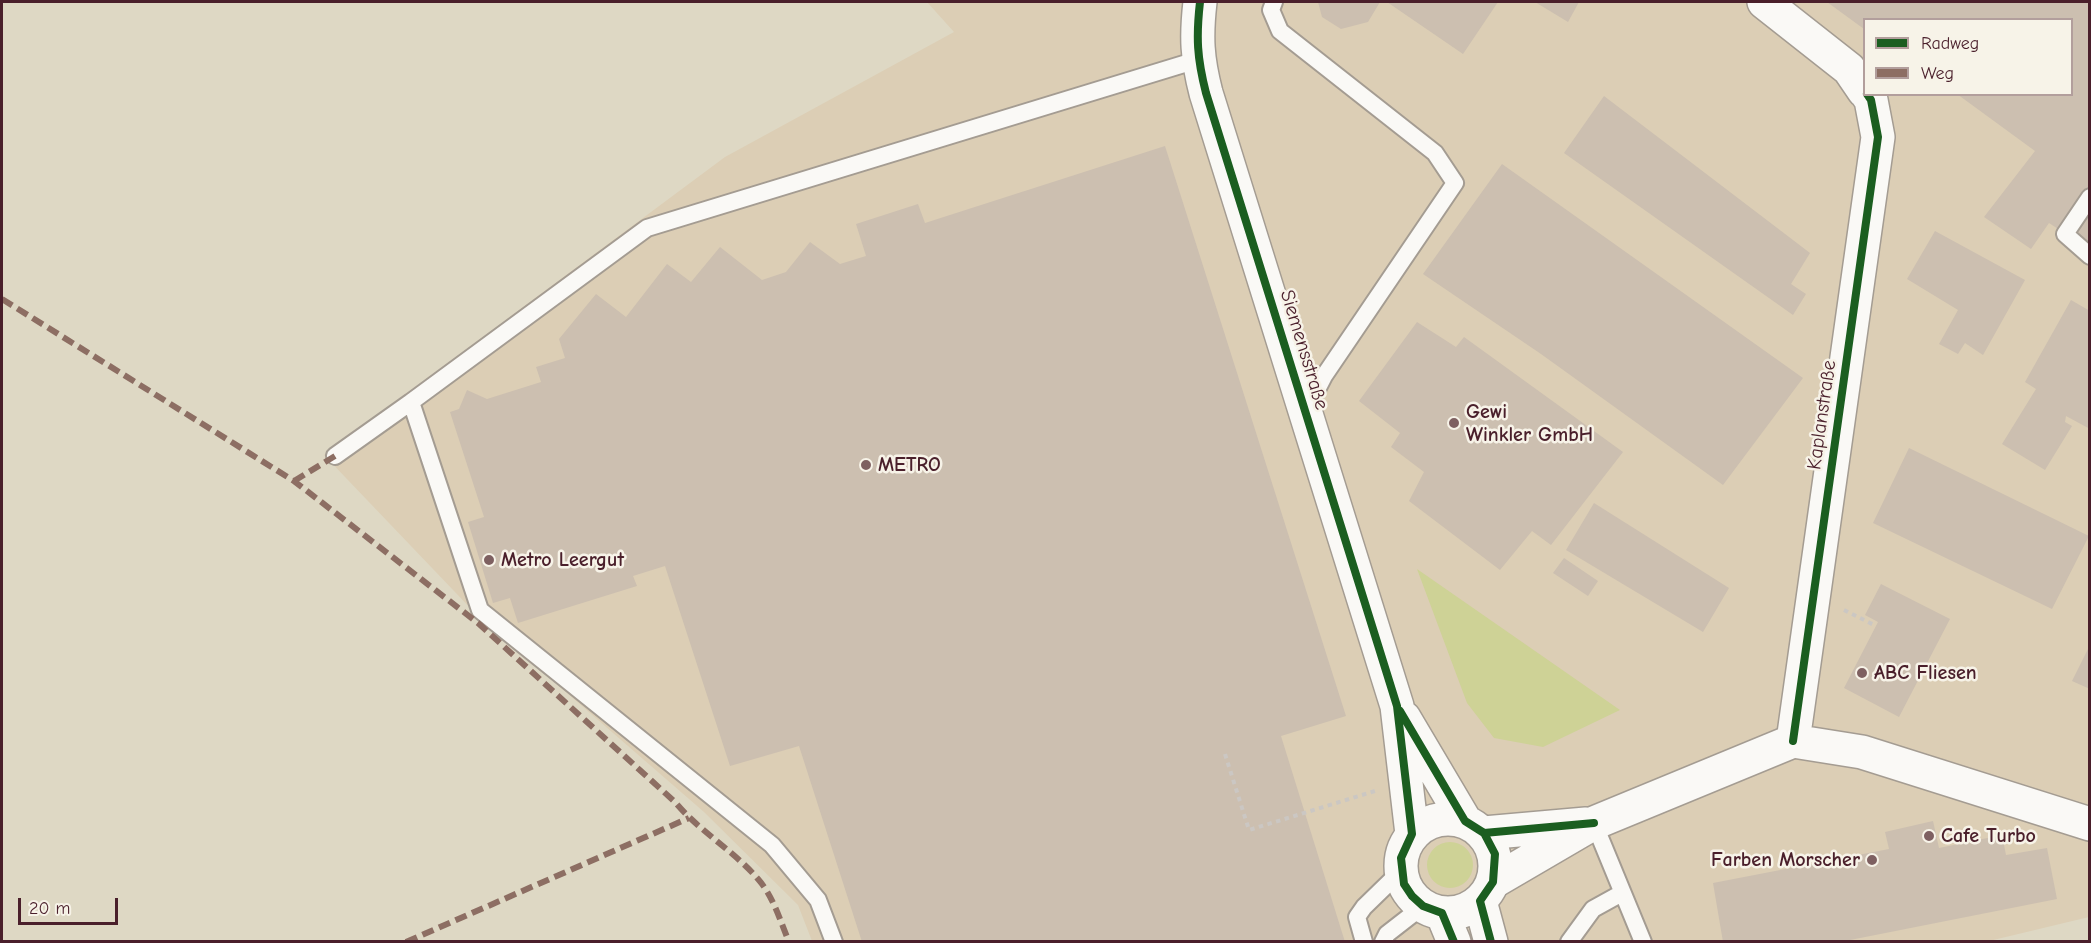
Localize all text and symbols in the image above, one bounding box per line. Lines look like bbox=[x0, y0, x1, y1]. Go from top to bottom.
legend bbox=[1863, 18, 2073, 96]
text: Radweg bbox=[1921, 33, 1979, 54]
text: Weg bbox=[1921, 63, 1954, 84]
street label: Siemensstraße bbox=[1274, 287, 1334, 413]
street label: Kaplanstraße bbox=[1802, 359, 1842, 471]
place label: Gewi Winkler GmbH bbox=[1466, 400, 1593, 447]
marker: Gewi Winkler GmbH bbox=[1447, 416, 1461, 430]
place label: METRO bbox=[878, 453, 941, 477]
marker: METRO bbox=[859, 458, 873, 472]
place label: Metro Leergut bbox=[501, 548, 624, 572]
marker: Metro Leergut bbox=[482, 553, 496, 567]
place label: ABC Fliesen bbox=[1874, 661, 1977, 685]
marker: ABC Fliesen bbox=[1855, 666, 1869, 680]
place label: Cafe Turbo bbox=[1941, 824, 2036, 848]
marker: Cafe Turbo bbox=[1922, 829, 1936, 843]
place label: Farben Morscher bbox=[1711, 848, 1860, 872]
marker: Farben Morscher bbox=[1865, 853, 1879, 867]
scale bar bbox=[21, 886, 122, 924]
text: 20 m bbox=[29, 898, 70, 919]

